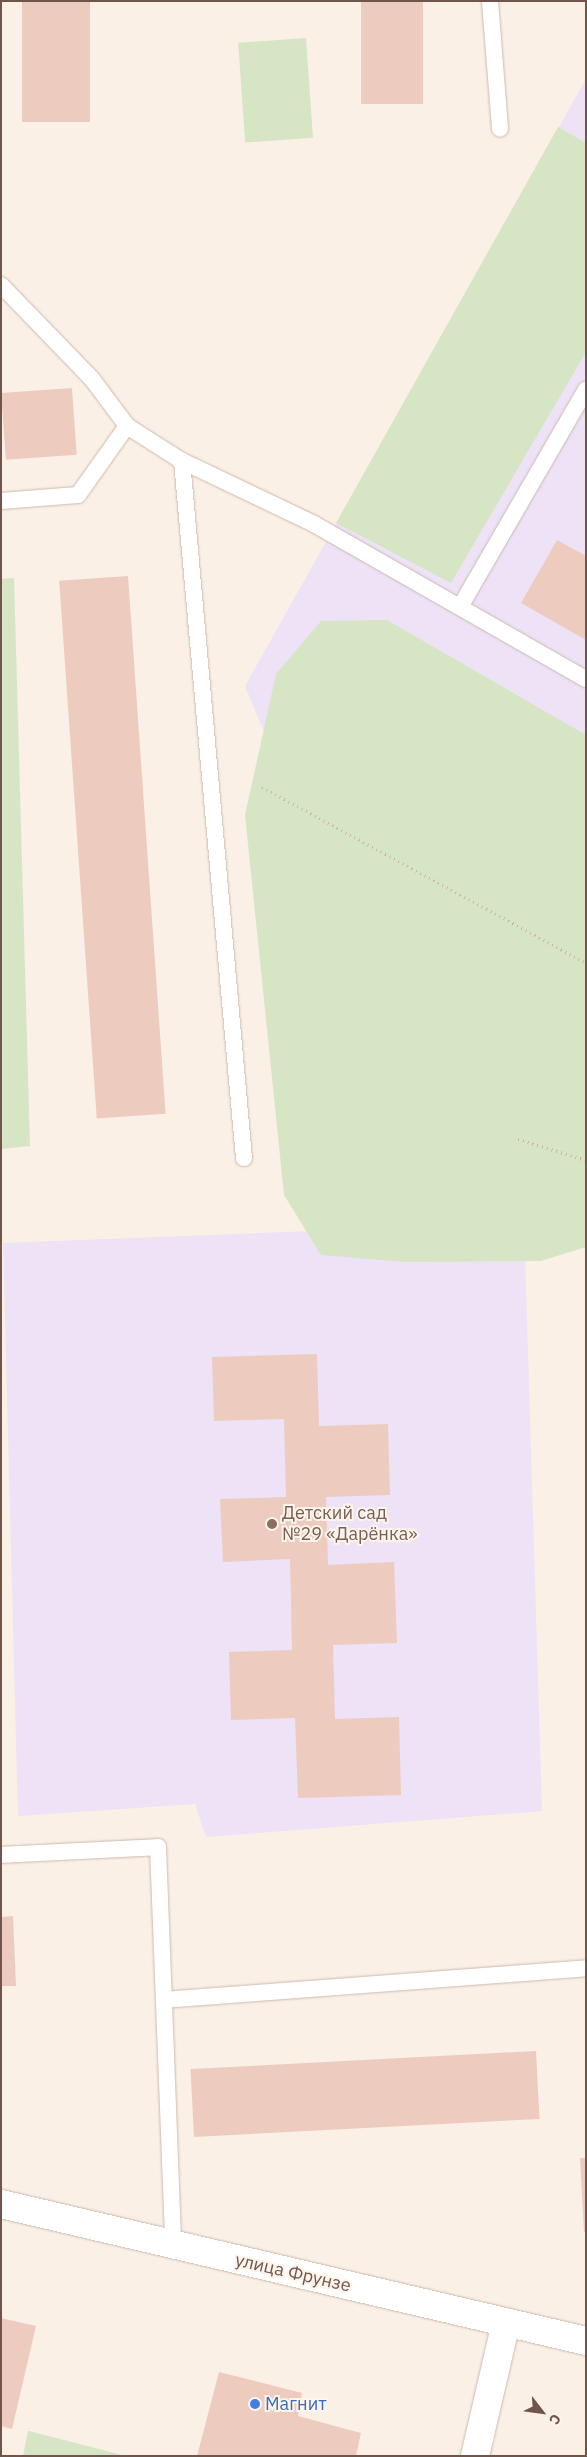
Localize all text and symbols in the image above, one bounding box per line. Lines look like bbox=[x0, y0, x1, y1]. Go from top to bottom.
place label: Детский сад №29 «Дарёнка» bbox=[282, 1503, 417, 1546]
marker: Детский сад №29 «Дарёнка» bbox=[266, 1518, 278, 1530]
street label: улица Фрунзе bbox=[233, 2249, 353, 2297]
north arrow bbox=[517, 2387, 567, 2437]
place label: Магнит bbox=[265, 2393, 327, 2415]
marker: Магнит bbox=[249, 2398, 261, 2410]
text: С bbox=[545, 2411, 565, 2428]

